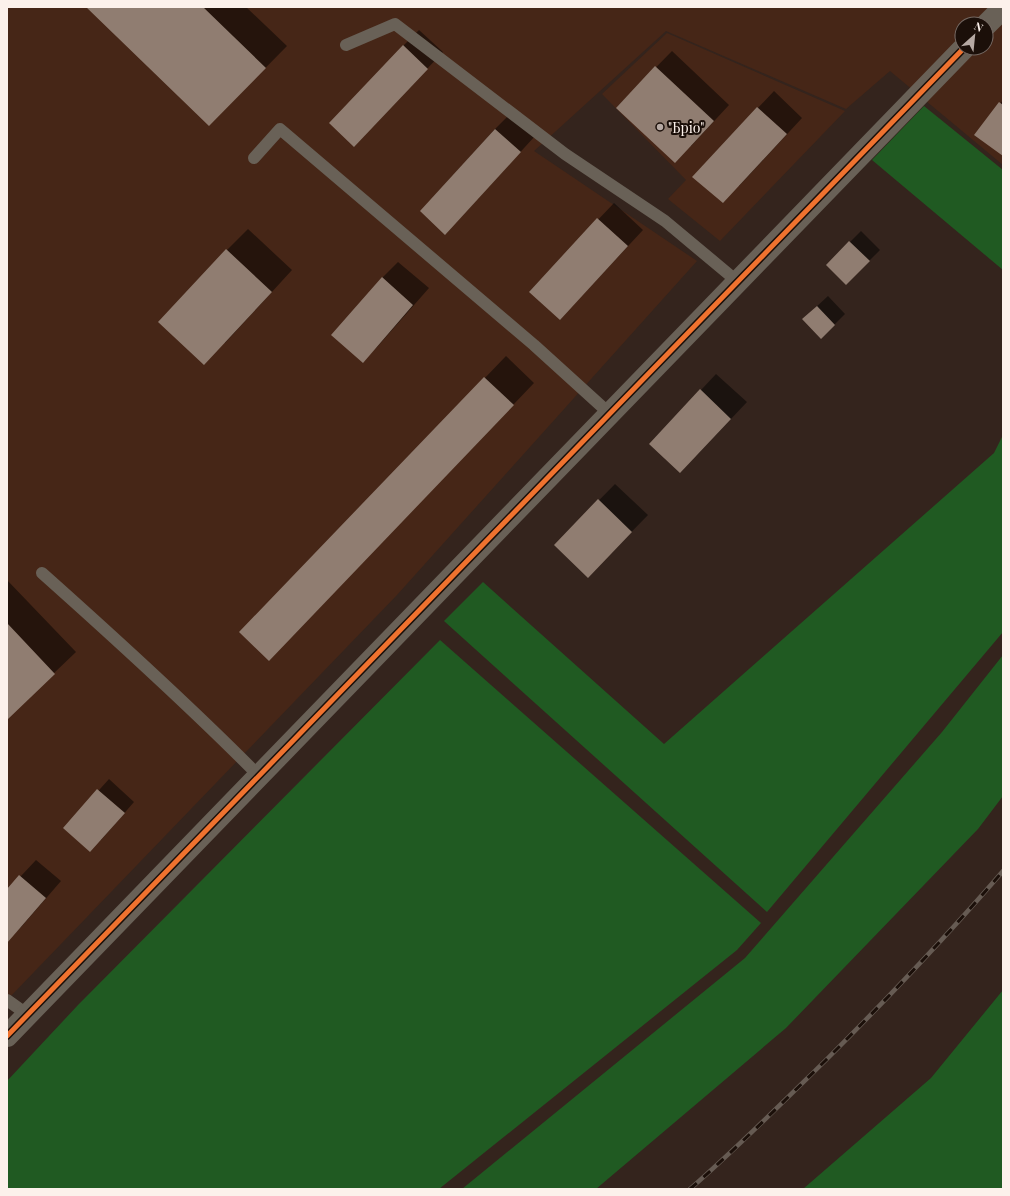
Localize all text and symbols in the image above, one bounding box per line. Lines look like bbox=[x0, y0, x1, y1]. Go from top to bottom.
north arrow bbox=[954, 16, 994, 56]
text: N bbox=[972, 18, 986, 35]
place label: "Бріо" bbox=[668, 118, 704, 137]
marker: "Бріо" bbox=[655, 122, 665, 132]

